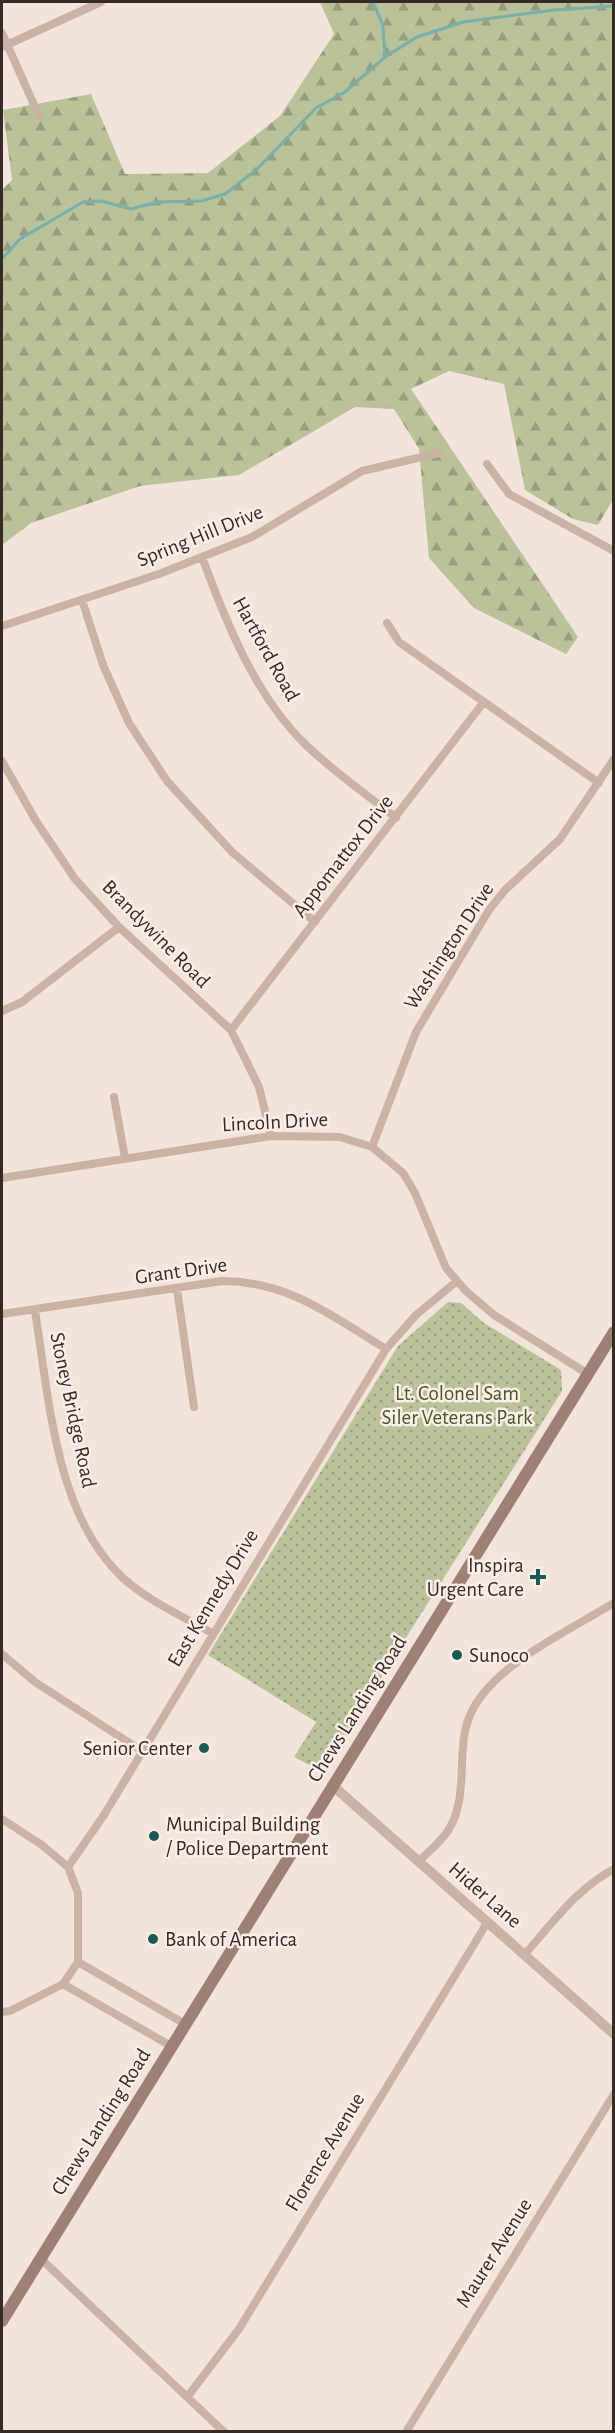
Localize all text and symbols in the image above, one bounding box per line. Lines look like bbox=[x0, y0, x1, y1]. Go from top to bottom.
street label: Spring Hill Drive bbox=[134, 501, 266, 571]
street label: Hartford Road bbox=[229, 593, 303, 705]
street label: Appomattox Drive bbox=[289, 791, 397, 921]
street label: Brandywine Road bbox=[98, 876, 214, 992]
street label: Washington Drive bbox=[400, 879, 498, 1013]
street label: Lincoln Drive bbox=[221, 1109, 329, 1135]
street label: Grant Drive bbox=[134, 1254, 228, 1288]
street label: Stoney Bridge Road bbox=[46, 1330, 100, 1490]
park label: Lt. Colonel Sam Siler Veterans Park bbox=[381, 1383, 533, 1428]
street label: East Kennedy Drive bbox=[164, 1526, 262, 1670]
place label: Inspira Urgent Care bbox=[427, 1555, 524, 1600]
marker: Inspira Urgent Care bbox=[529, 1568, 547, 1586]
street label: Chews Landing Road bbox=[304, 1632, 411, 1786]
place label: Sunoco bbox=[469, 1645, 529, 1666]
marker: Sunoco bbox=[450, 1648, 464, 1662]
place label: Senior Center bbox=[83, 1738, 192, 1759]
marker: Senior Center bbox=[197, 1741, 211, 1755]
place label: Municipal Building / Police Department bbox=[166, 1814, 329, 1859]
marker: Municipal Building / Police Department bbox=[147, 1829, 161, 1843]
street label: Hider Lane bbox=[445, 1858, 525, 1932]
place label: Bank of America bbox=[165, 1929, 298, 1950]
marker: Bank of America bbox=[146, 1932, 160, 1946]
street label: Chews Landing Road bbox=[48, 2045, 155, 2199]
street label: Florence Avenue bbox=[281, 2089, 369, 2215]
street label: Maurer Avenue bbox=[452, 2195, 536, 2311]

